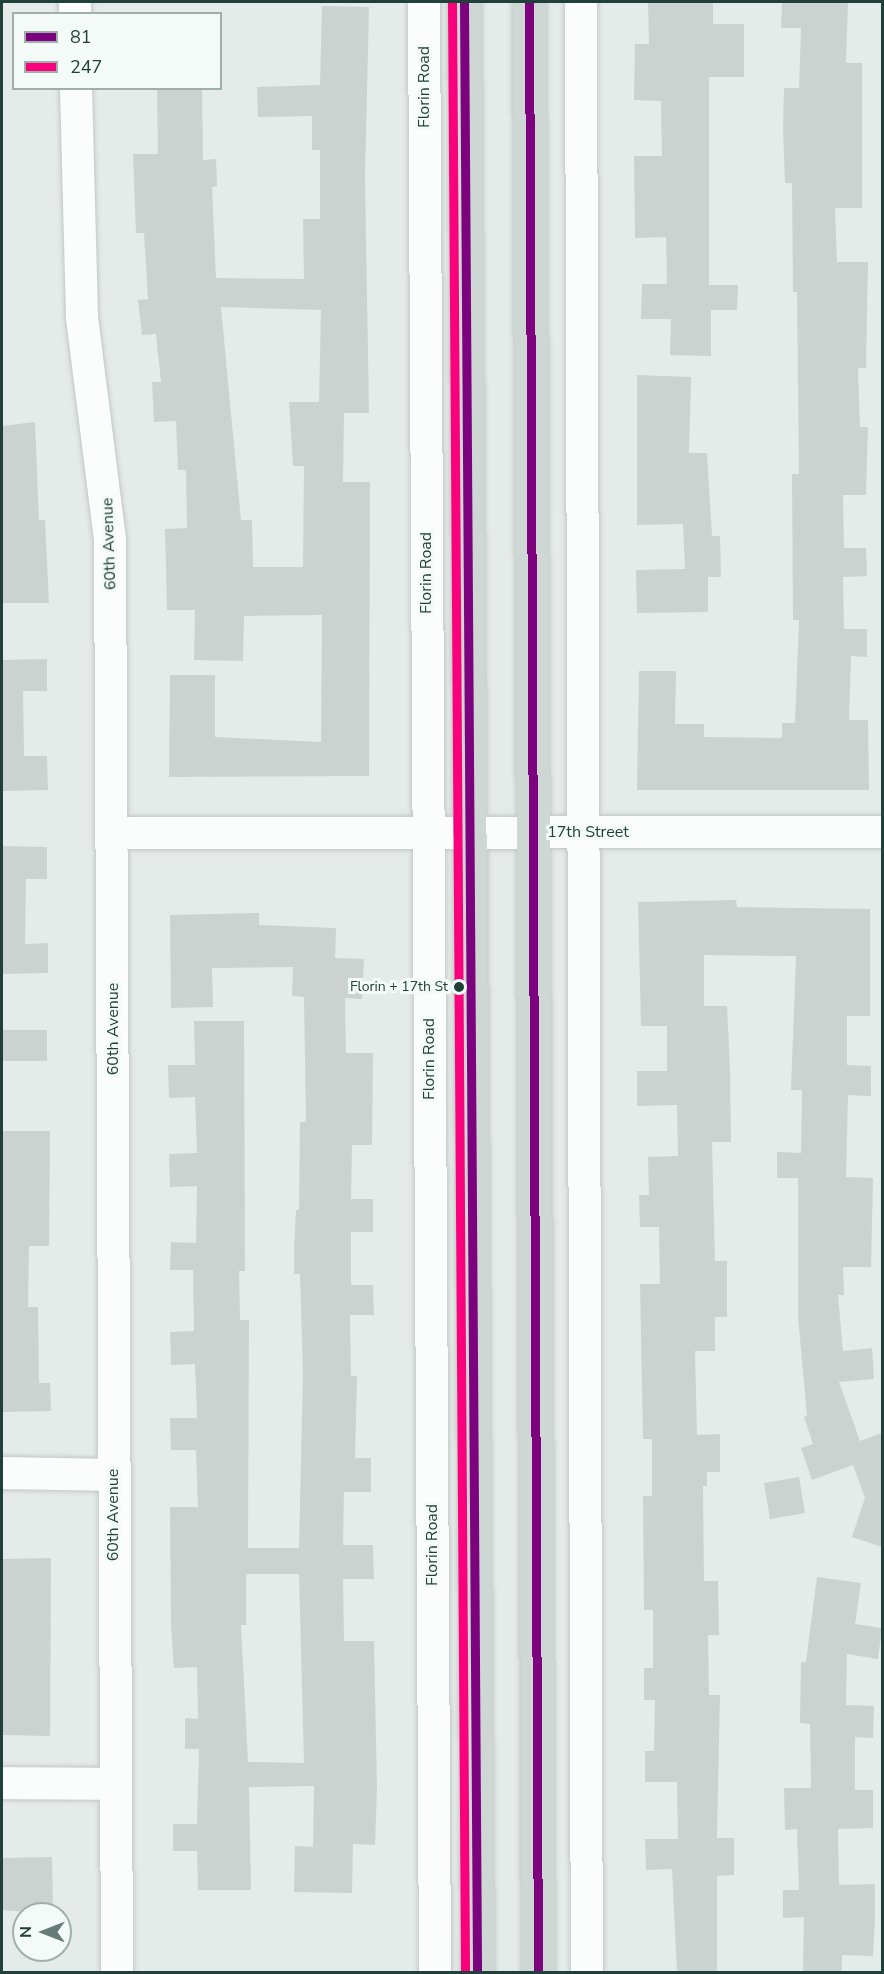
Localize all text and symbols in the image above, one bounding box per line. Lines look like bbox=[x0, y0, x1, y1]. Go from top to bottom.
legend bbox=[12, 12, 222, 90]
text: 81 bbox=[70, 25, 92, 49]
street label: Florin Road bbox=[414, 46, 434, 128]
text: 247 bbox=[70, 55, 102, 79]
street label: 60th Avenue bbox=[98, 497, 120, 591]
street label: Florin Road bbox=[416, 532, 436, 614]
street label: 17th Street bbox=[547, 822, 629, 842]
place label: Florin + 17th St bbox=[350, 979, 448, 995]
marker: Florin + 17th St bbox=[453, 981, 465, 993]
street label: 60th Avenue bbox=[103, 983, 123, 1075]
street label: Florin Road bbox=[419, 1018, 439, 1100]
street label: 60th Avenue bbox=[103, 1469, 123, 1561]
street label: Florin Road bbox=[422, 1504, 442, 1586]
north arrow bbox=[12, 1902, 72, 1962]
text: N bbox=[15, 1926, 37, 1938]

